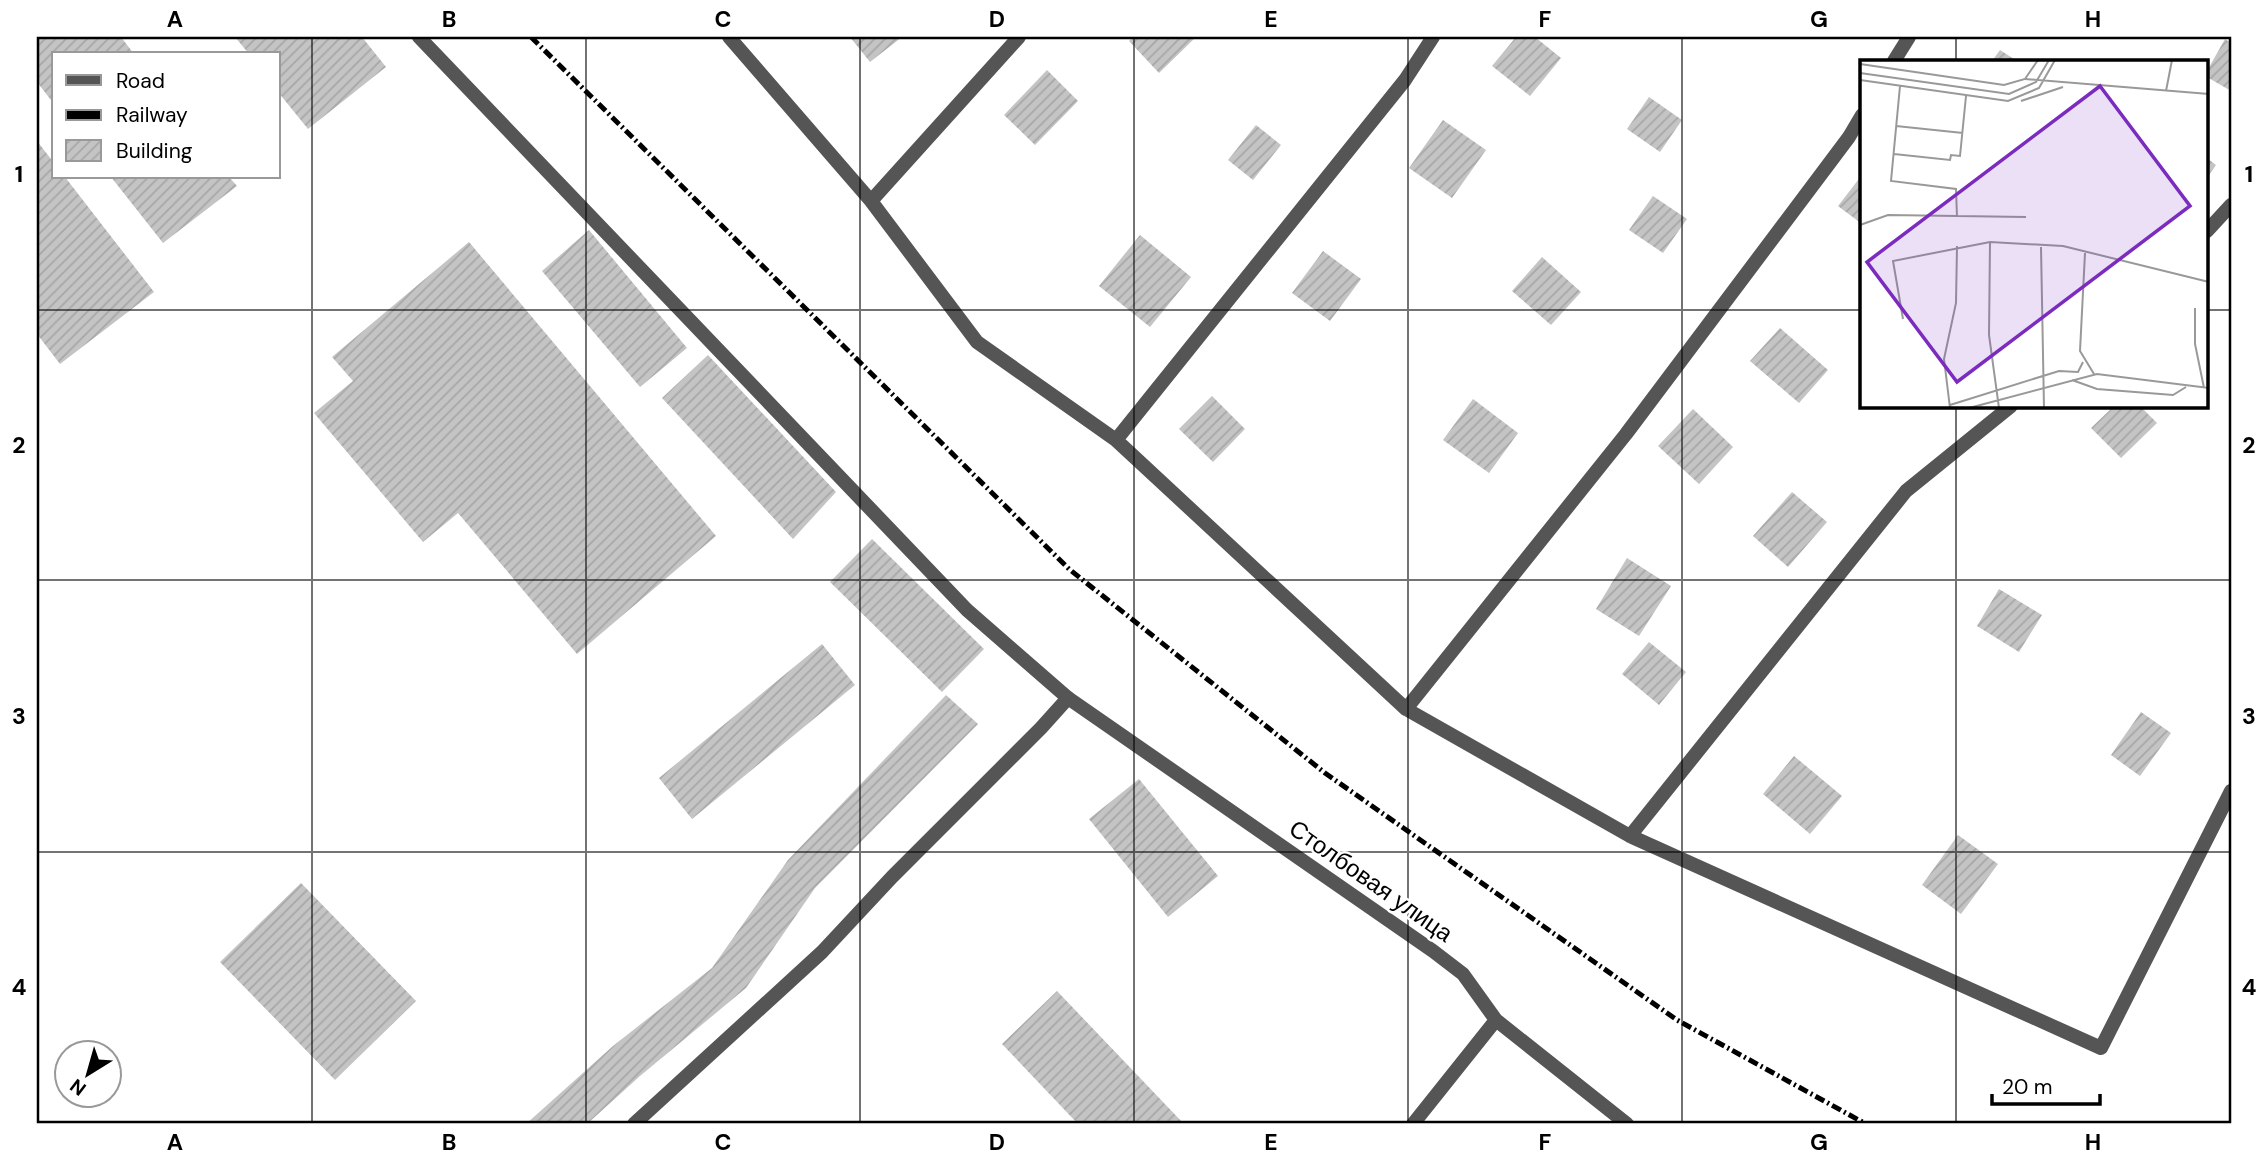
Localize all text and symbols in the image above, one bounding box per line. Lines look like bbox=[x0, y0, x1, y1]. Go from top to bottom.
text: A bbox=[167, 4, 183, 34]
text: B bbox=[442, 4, 456, 34]
text: C bbox=[715, 4, 731, 34]
text: D bbox=[989, 4, 1005, 34]
text: E bbox=[1264, 4, 1278, 34]
text: F bbox=[1539, 4, 1552, 34]
text: G bbox=[1810, 4, 1828, 34]
text: H bbox=[2085, 4, 2101, 34]
legend bbox=[52, 52, 280, 178]
inset map bbox=[1860, 60, 2208, 408]
text: Road bbox=[116, 67, 165, 95]
text: Railway bbox=[116, 101, 188, 129]
text: Building bbox=[116, 137, 193, 165]
text: 1 bbox=[15, 159, 23, 189]
text: 1 bbox=[2245, 159, 2253, 189]
text: 2 bbox=[12, 430, 26, 460]
text: 2 bbox=[2242, 430, 2256, 460]
text: 3 bbox=[12, 701, 26, 731]
text: 3 bbox=[2242, 701, 2256, 731]
street label: Столбовая улица bbox=[1283, 812, 1460, 949]
text: 4 bbox=[12, 972, 27, 1002]
text: 4 bbox=[2242, 972, 2257, 1002]
north arrow bbox=[52, 1038, 122, 1108]
scale bar bbox=[1992, 1063, 2100, 1107]
text: N bbox=[65, 1073, 91, 1101]
text: 20 m bbox=[2002, 1073, 2053, 1101]
text: A bbox=[167, 1127, 183, 1157]
text: B bbox=[442, 1127, 456, 1157]
text: C bbox=[715, 1127, 731, 1157]
text: D bbox=[989, 1127, 1005, 1157]
text: E bbox=[1264, 1127, 1278, 1157]
text: F bbox=[1539, 1127, 1552, 1157]
text: G bbox=[1810, 1127, 1828, 1157]
text: H bbox=[2085, 1127, 2101, 1157]

